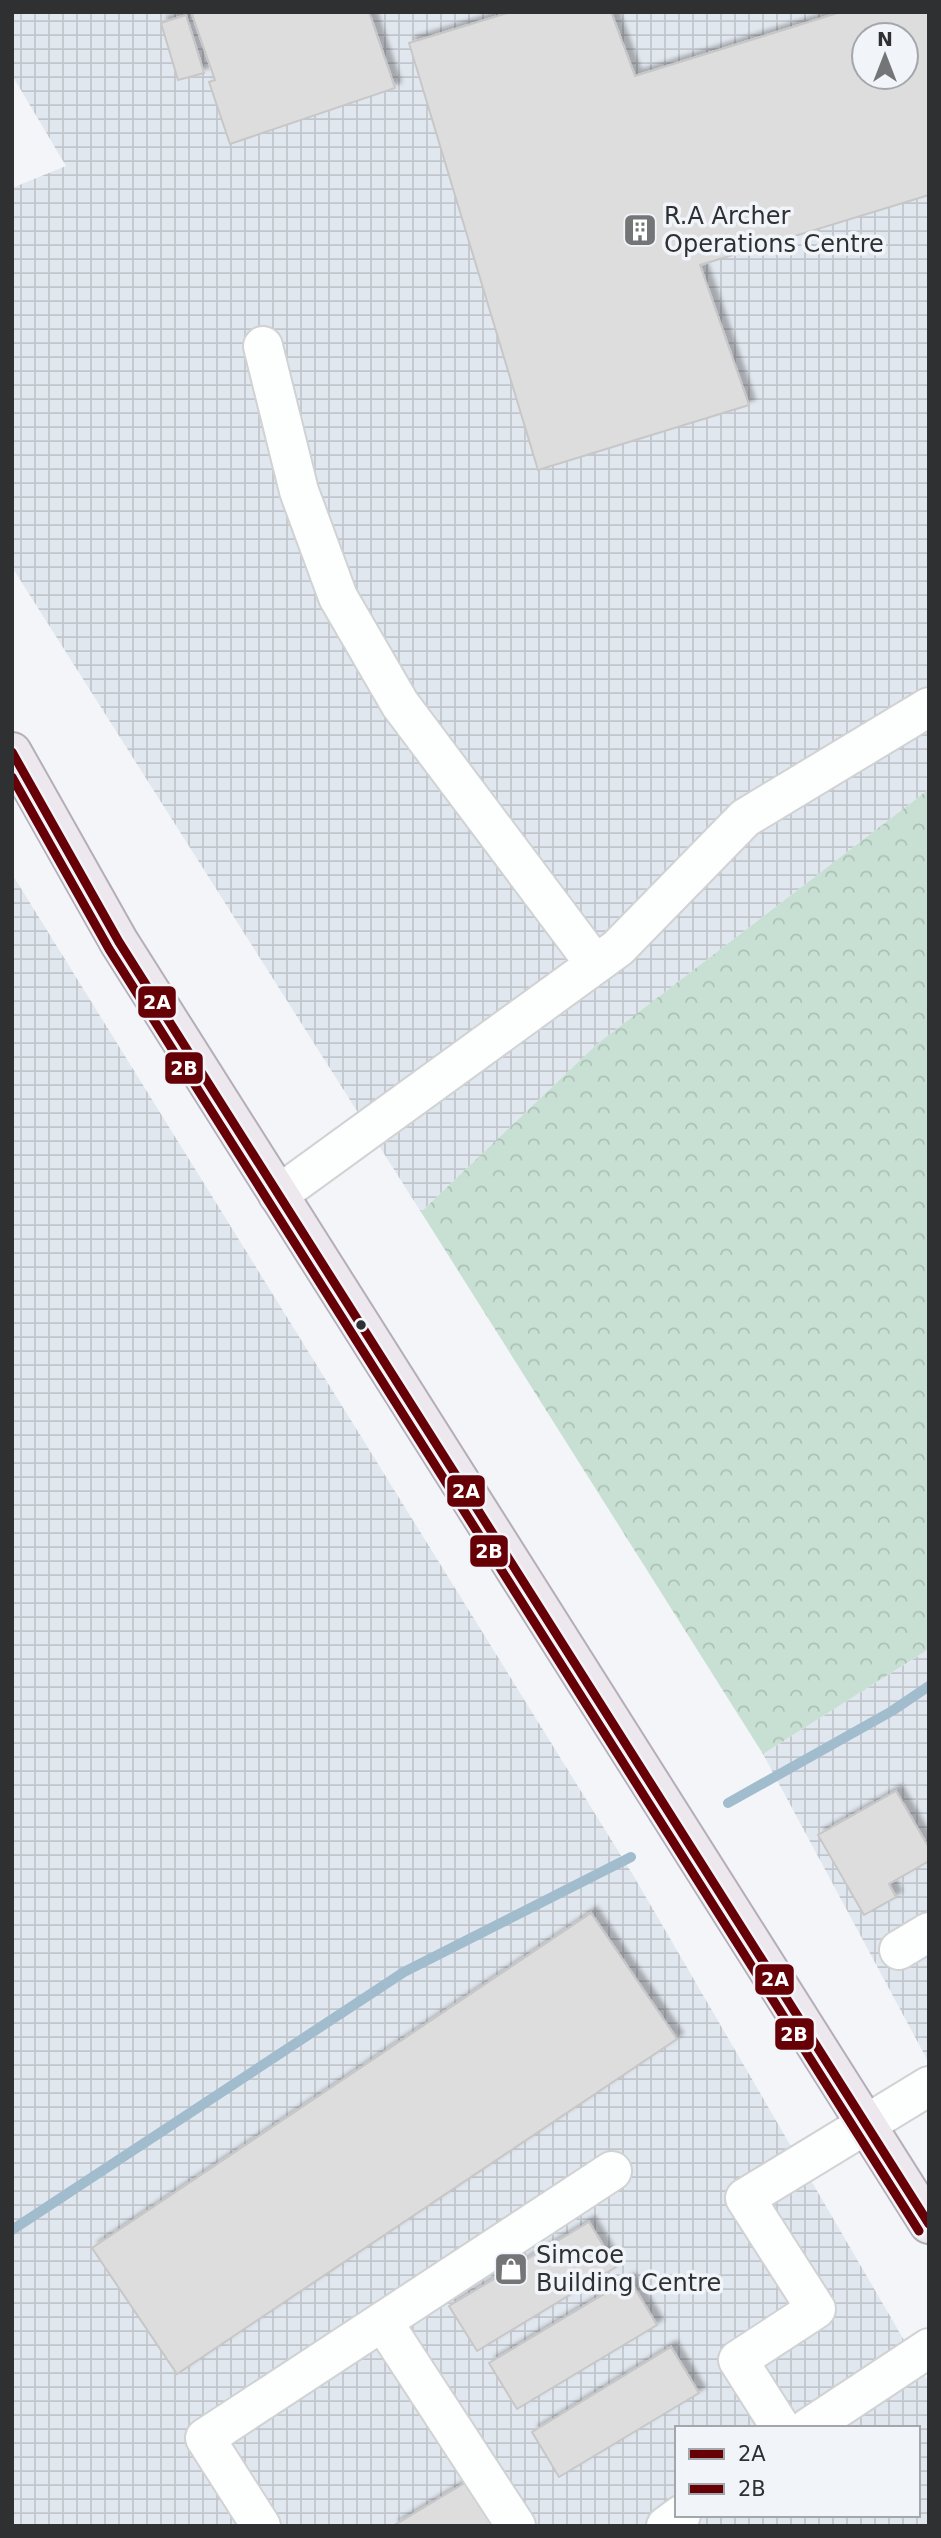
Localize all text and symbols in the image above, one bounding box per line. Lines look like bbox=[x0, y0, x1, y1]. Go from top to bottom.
north arrow bbox=[850, 21, 920, 91]
text: N bbox=[877, 28, 893, 50]
place label: R.A Archer Operations Centre bbox=[664, 202, 884, 258]
building icon: R.A Archer Operations Centre bbox=[621, 211, 659, 249]
line badge: 2A bbox=[137, 985, 177, 1019]
text: 2A bbox=[143, 991, 171, 1013]
line badge: 2B bbox=[164, 1051, 204, 1085]
text: 2B bbox=[170, 1057, 198, 1079]
unlabelled marker bbox=[354, 1318, 368, 1332]
line badge: 2A bbox=[446, 1474, 486, 1508]
text: 2A bbox=[452, 1480, 480, 1502]
line badge: 2B bbox=[469, 1534, 509, 1568]
text: 2B bbox=[475, 1540, 503, 1562]
line badge: 2A bbox=[754, 1963, 795, 1996]
text: 2A bbox=[761, 1968, 789, 1990]
line badge: 2B bbox=[774, 2017, 815, 2051]
text: 2B bbox=[780, 2023, 808, 2045]
place label: Simcoe Building Centre bbox=[536, 2241, 721, 2297]
shop icon: Simcoe Building Centre bbox=[492, 2250, 530, 2288]
legend bbox=[675, 2426, 920, 2517]
text: 2A bbox=[738, 2442, 766, 2466]
text: 2B bbox=[738, 2477, 766, 2501]

